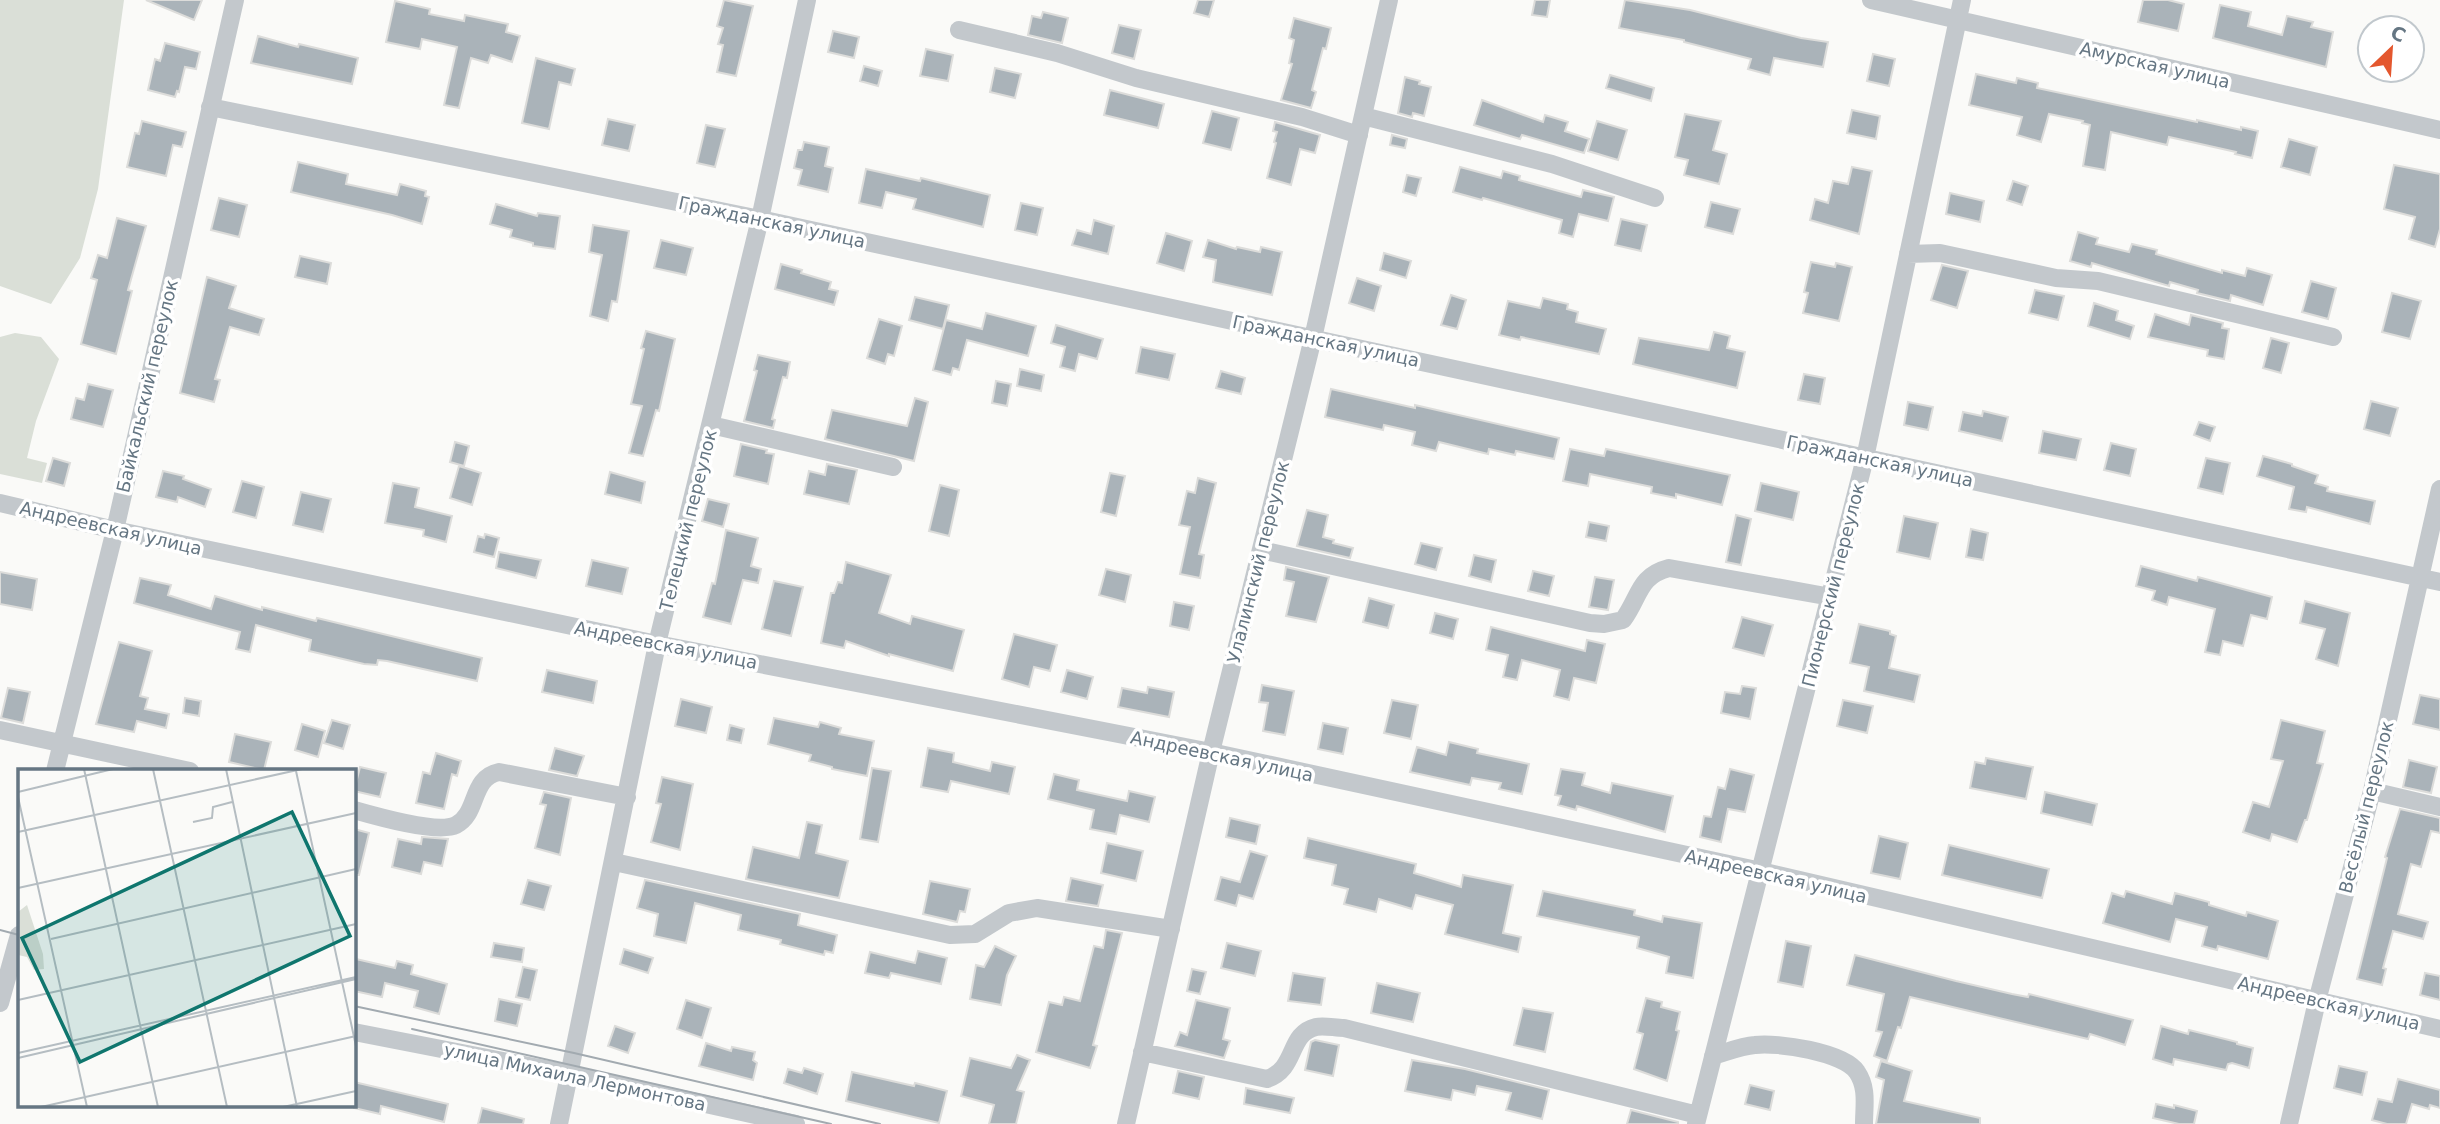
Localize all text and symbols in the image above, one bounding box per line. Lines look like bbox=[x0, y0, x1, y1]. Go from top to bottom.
north arrow bbox=[2356, 14, 2426, 84]
text: С bbox=[2387, 21, 2409, 47]
street label: Амурская улица bbox=[2078, 38, 2232, 92]
street label: Гражданская улица bbox=[677, 192, 867, 252]
street label: Байкальский переулок bbox=[112, 277, 182, 495]
street label: Гражданская улица bbox=[1231, 311, 1421, 371]
street label: Телецкий переулок bbox=[655, 427, 721, 614]
street label: Гражданская улица bbox=[1785, 431, 1975, 491]
street label: Улалинский переулок bbox=[1223, 459, 1293, 665]
street label: Пионерский переулок bbox=[1797, 481, 1869, 689]
street label: Андреевская улица bbox=[18, 497, 204, 559]
street label: Андреевская улица bbox=[573, 617, 759, 673]
street label: Весёлый переулок bbox=[2334, 719, 2398, 895]
street label: Андреевская улица bbox=[1129, 726, 1315, 786]
inset map bbox=[18, 769, 355, 1106]
street label: Андреевская улица bbox=[1683, 845, 1869, 907]
street label: Андреевская улица bbox=[2236, 972, 2422, 1034]
street label: улица Михаила Лермонтова bbox=[442, 1039, 708, 1115]

